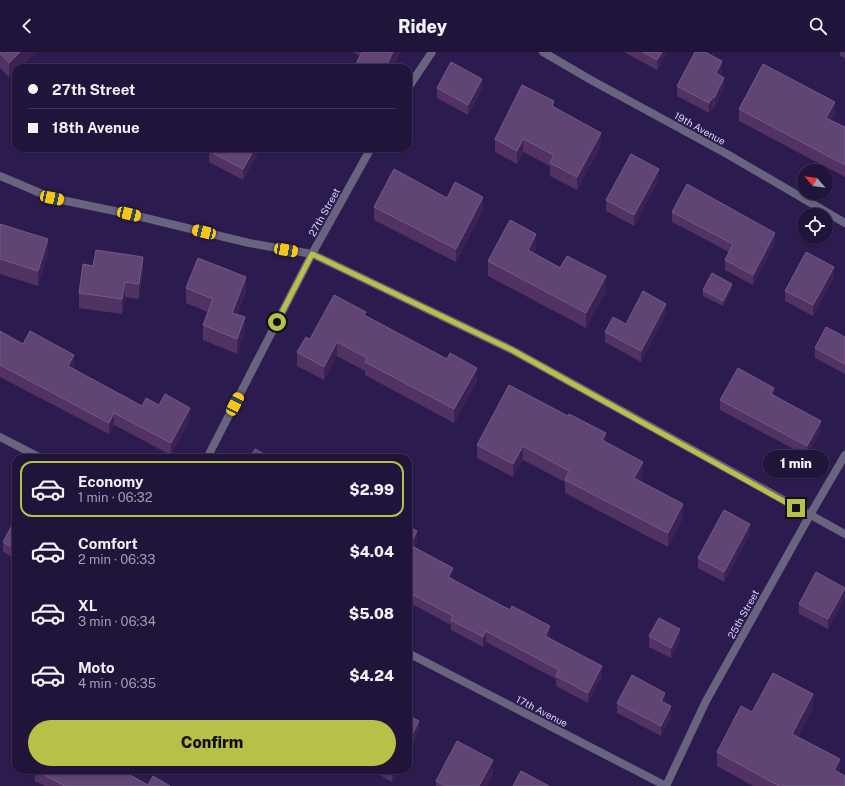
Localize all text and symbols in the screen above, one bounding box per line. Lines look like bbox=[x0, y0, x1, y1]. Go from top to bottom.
icon: back bbox=[16, 15, 38, 37]
icon: search bbox=[807, 15, 829, 37]
text: Ridey bbox=[398, 16, 447, 37]
text: 27th Street bbox=[52, 81, 135, 98]
street label: 19th Avenue bbox=[672, 109, 728, 147]
text: 18th Avenue bbox=[52, 119, 140, 136]
north arrow bbox=[797, 164, 833, 200]
map controls bbox=[797, 164, 833, 244]
street label: 27th Street bbox=[306, 186, 342, 238]
car bbox=[39, 190, 65, 206]
car bbox=[116, 205, 142, 223]
button: locate bbox=[797, 208, 833, 244]
car bbox=[191, 223, 217, 241]
car bbox=[273, 242, 299, 258]
route start bbox=[268, 313, 286, 331]
car bbox=[224, 391, 246, 417]
callout: 1 min bbox=[763, 450, 829, 478]
text: 1 min bbox=[780, 456, 812, 471]
icon: car bbox=[30, 471, 66, 507]
text: Economy bbox=[78, 473, 143, 490]
text: $2.99 bbox=[349, 481, 394, 498]
text: 1 min · 06:32 bbox=[78, 490, 153, 505]
route end bbox=[787, 499, 805, 517]
icon: car bbox=[30, 533, 66, 569]
text: Comfort bbox=[78, 535, 138, 552]
text: $4.04 bbox=[349, 543, 394, 560]
text: 2 min · 06:33 bbox=[78, 552, 155, 567]
street label: 25th Street bbox=[725, 588, 761, 640]
icon: car bbox=[30, 595, 66, 631]
text: XL bbox=[78, 597, 97, 614]
text: $5.08 bbox=[349, 605, 394, 622]
text: 3 min · 06:34 bbox=[78, 614, 156, 629]
icon: car bbox=[30, 657, 66, 693]
text: Moto bbox=[78, 659, 115, 676]
text: $4.24 bbox=[349, 667, 394, 684]
text: 4 min · 06:35 bbox=[78, 676, 156, 691]
street label: 17th Avenue bbox=[514, 693, 570, 729]
button: Confirm bbox=[28, 720, 396, 766]

